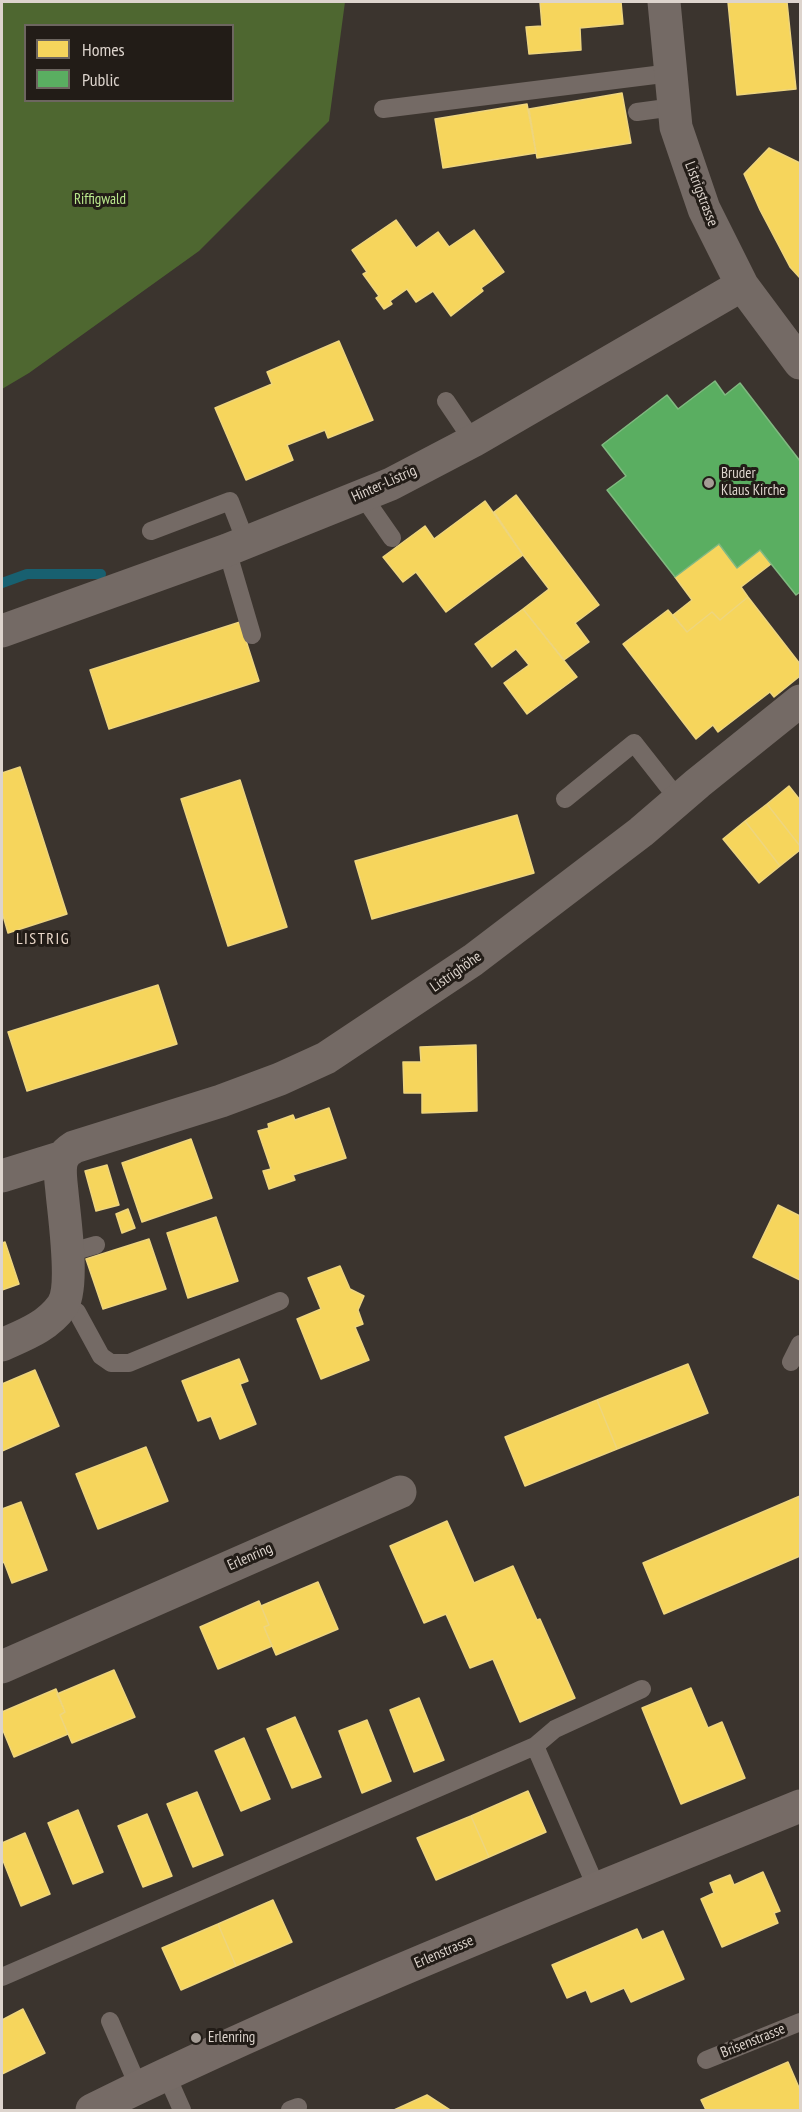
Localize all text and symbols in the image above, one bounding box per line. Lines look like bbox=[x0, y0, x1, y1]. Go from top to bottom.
legend bbox=[24, 24, 234, 102]
text: Homes bbox=[82, 38, 125, 61]
text: Public bbox=[82, 68, 120, 91]
street label: Listrigstrasse bbox=[680, 159, 722, 229]
park label: Riffigwald bbox=[74, 191, 126, 209]
street label: Hinter-Listrig bbox=[349, 462, 419, 506]
place label: Bruder Klaus Kirche bbox=[721, 465, 786, 500]
marker: Bruder Klaus Kirche bbox=[702, 476, 716, 490]
district label: LISTRIG bbox=[16, 929, 70, 949]
street label: Listrighöhe bbox=[427, 948, 485, 996]
street label: Erlenring bbox=[225, 1539, 275, 1575]
street label: Erlenstrasse bbox=[412, 1932, 476, 1972]
street label: Brisenstrasse bbox=[718, 2020, 788, 2062]
place label: Erlenring bbox=[208, 2029, 255, 2047]
marker: Erlenring bbox=[189, 2031, 203, 2045]

